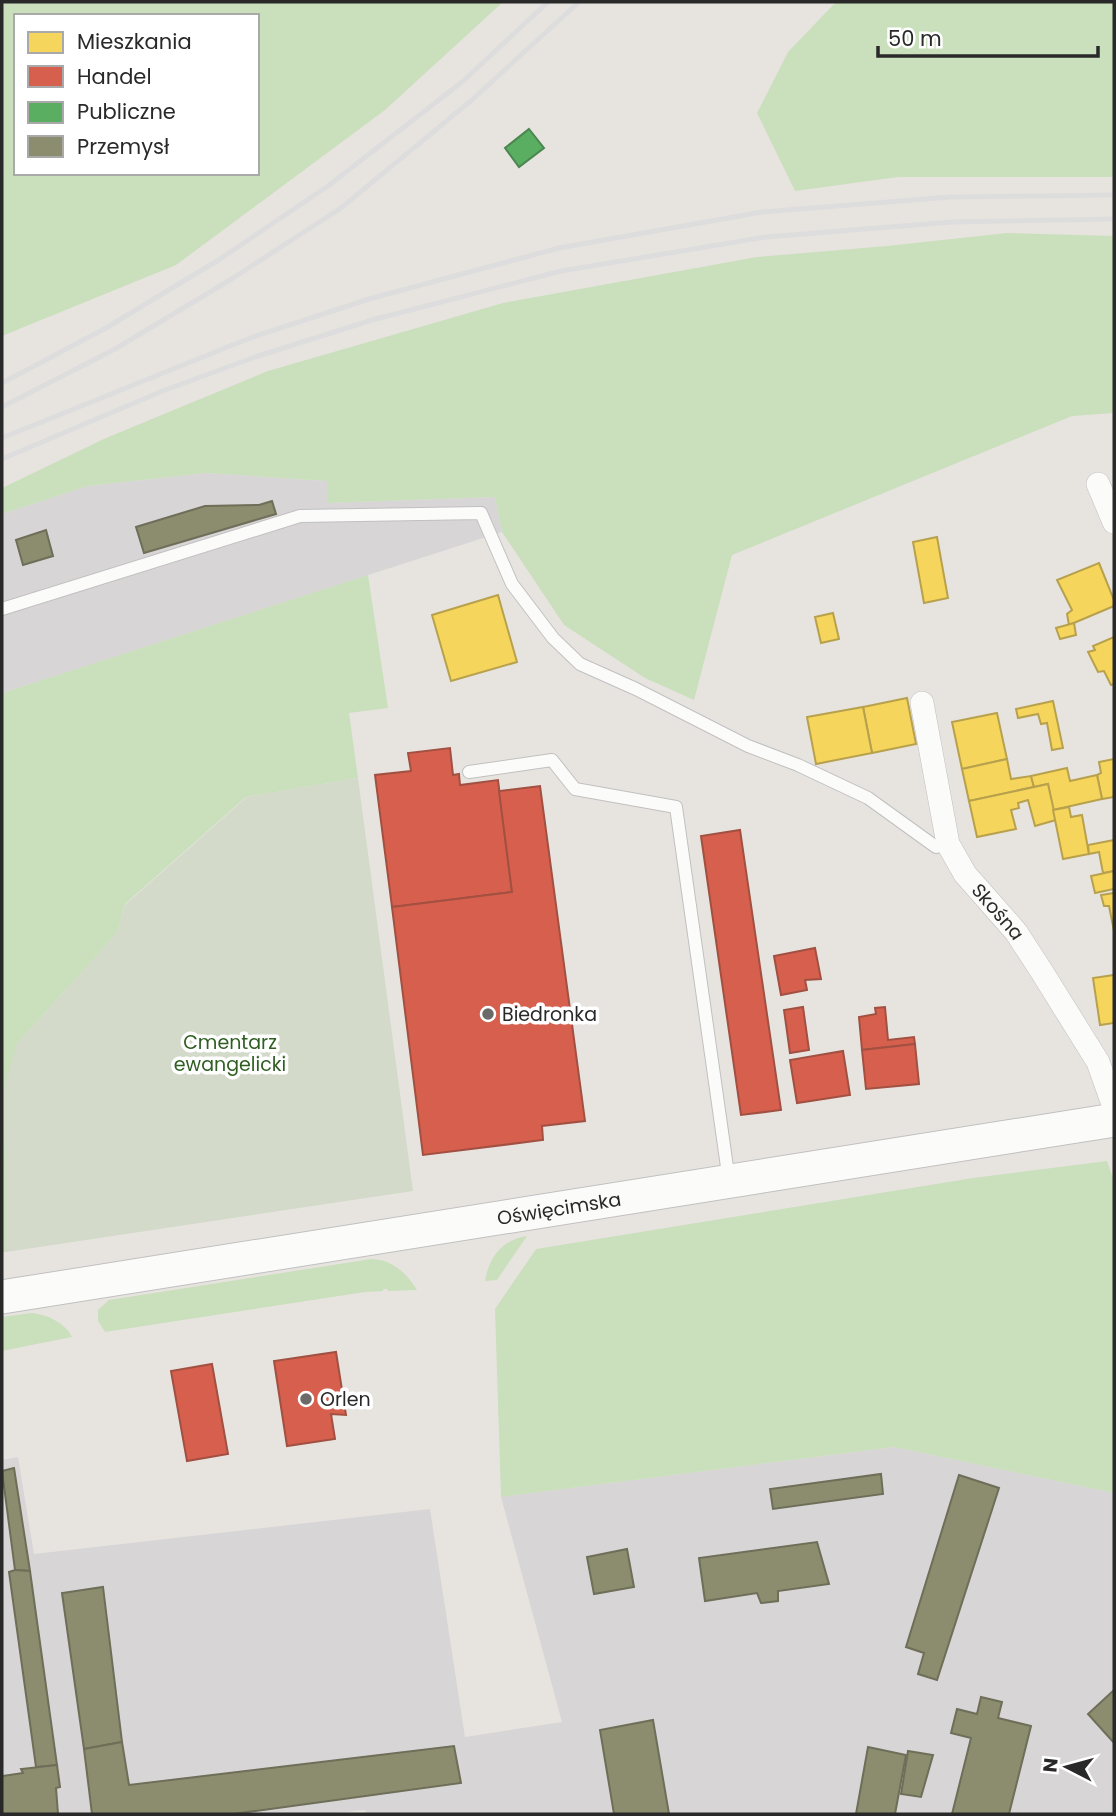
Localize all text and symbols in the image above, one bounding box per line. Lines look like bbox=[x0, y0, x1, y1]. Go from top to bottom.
legend bbox=[14, 14, 259, 175]
scale bar bbox=[878, 14, 1098, 58]
text: 50 m bbox=[888, 24, 942, 53]
text: Mieszkania bbox=[77, 27, 192, 56]
text: Handel bbox=[77, 62, 152, 91]
text: Publiczne bbox=[77, 97, 176, 126]
text: Przemysł bbox=[77, 132, 170, 161]
street label: Skośna bbox=[965, 878, 1031, 945]
place label: Biedronka bbox=[502, 1001, 597, 1028]
marker: Biedronka bbox=[480, 1006, 496, 1022]
park label: Cmentarz ewangelicki bbox=[174, 1029, 286, 1078]
street label: Oświęcimska bbox=[495, 1186, 623, 1232]
place label: Orlen bbox=[320, 1386, 371, 1413]
marker: Orlen bbox=[298, 1391, 314, 1407]
north arrow bbox=[1032, 1732, 1102, 1802]
text: N bbox=[1036, 1757, 1065, 1774]

